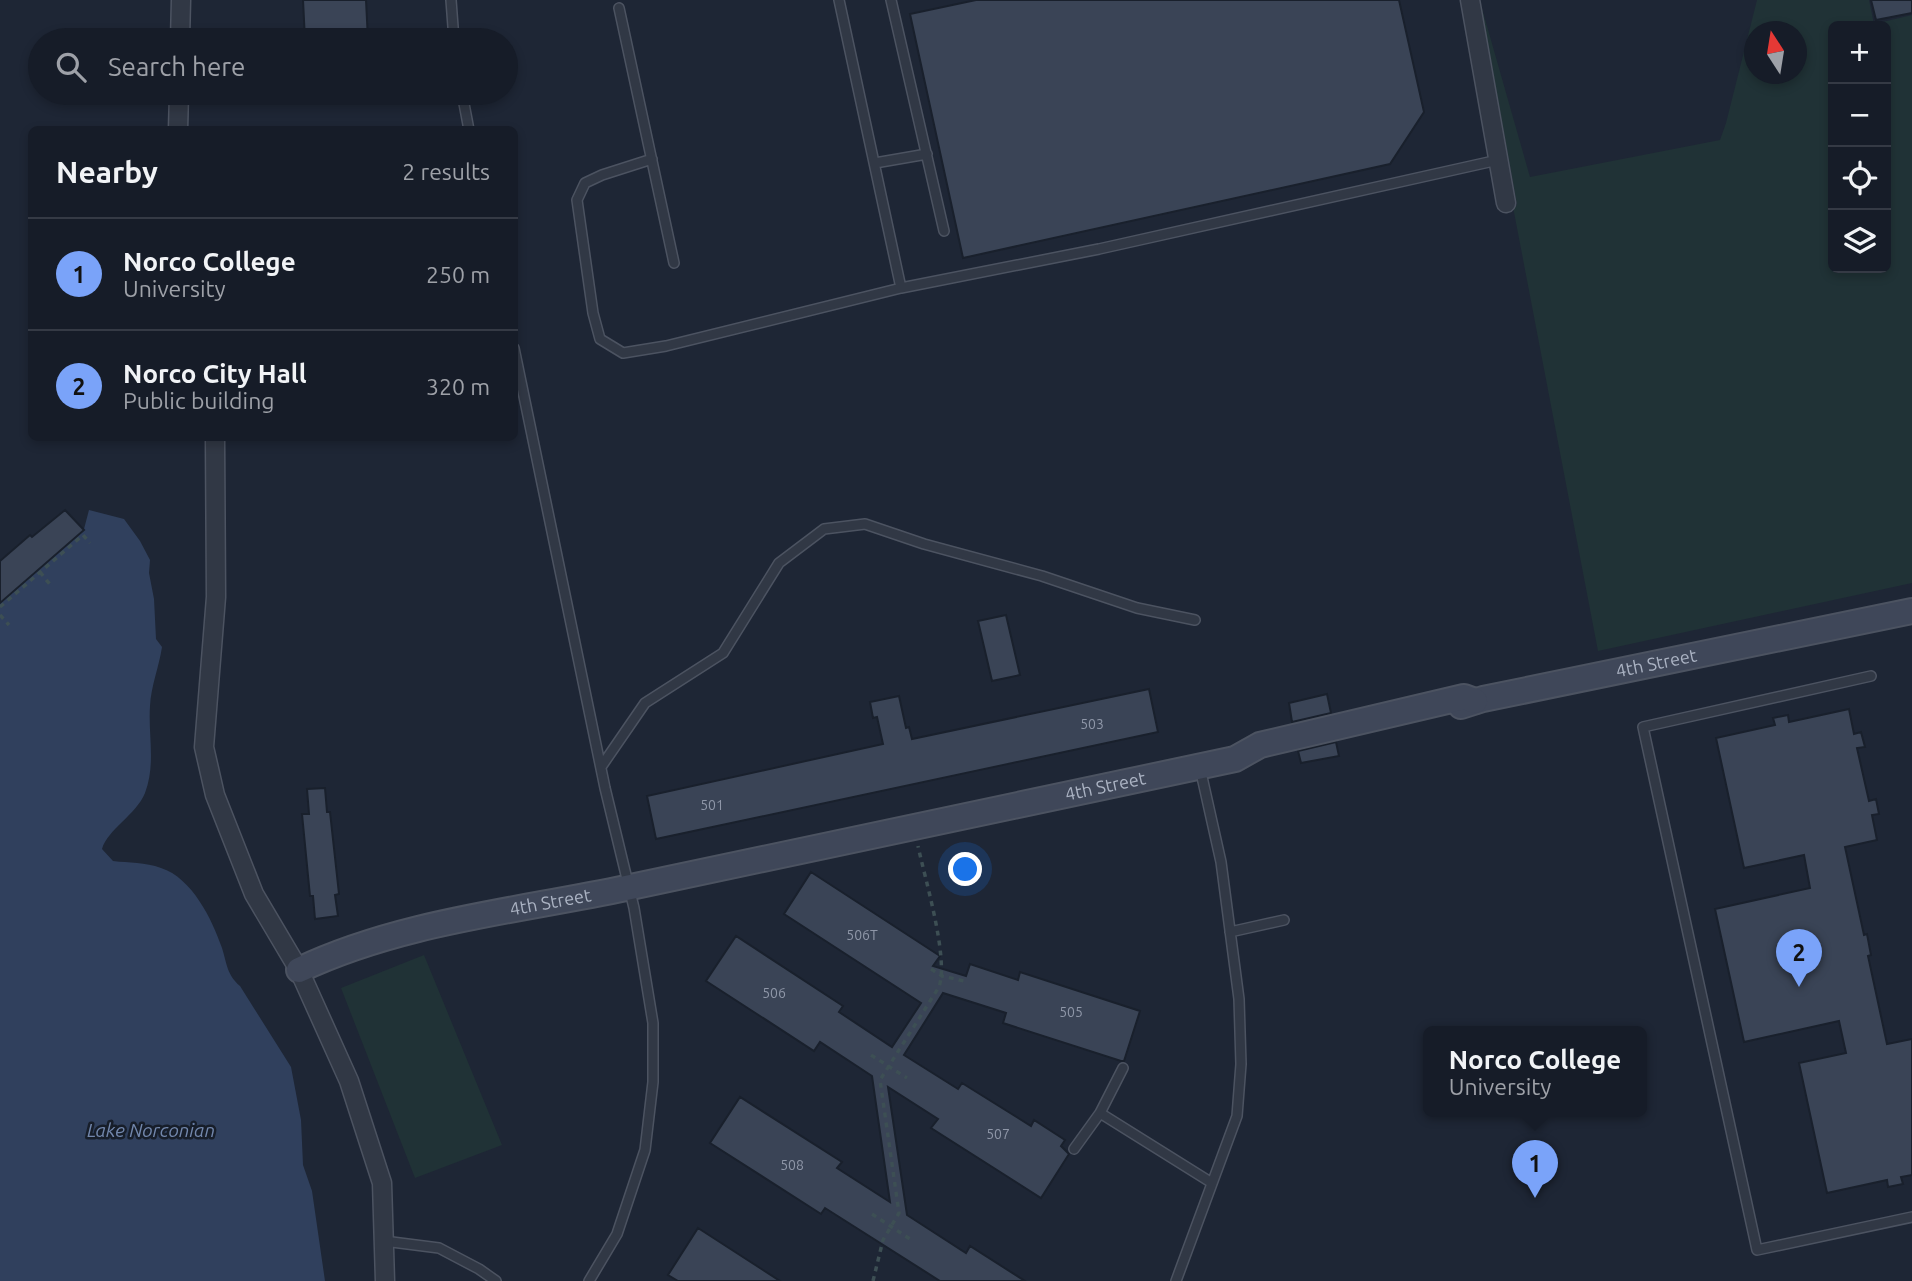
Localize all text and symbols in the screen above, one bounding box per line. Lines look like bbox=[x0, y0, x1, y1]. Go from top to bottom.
north arrow bbox=[1744, 21, 1807, 84]
map controls bbox=[1828, 21, 1891, 273]
button: + bbox=[1828, 21, 1891, 84]
search box bbox=[28, 28, 518, 105]
icon: search bbox=[52, 48, 90, 86]
text: Search here bbox=[108, 52, 245, 81]
button: − bbox=[1828, 84, 1891, 147]
button: locate bbox=[1828, 147, 1891, 210]
text: Nearby bbox=[56, 155, 158, 189]
text: 2 results bbox=[402, 159, 490, 184]
button: layers bbox=[1828, 210, 1891, 273]
text: Norco College bbox=[123, 247, 296, 276]
text: 1 bbox=[73, 262, 85, 287]
text: 250 m bbox=[426, 262, 490, 287]
text: University bbox=[123, 276, 226, 301]
text: Norco City Hall bbox=[123, 359, 307, 388]
text: 2 bbox=[73, 374, 85, 399]
text: 320 m bbox=[426, 374, 490, 399]
text: Public building bbox=[123, 388, 275, 413]
street label: 4th Street bbox=[1614, 644, 1698, 680]
house number: 503 bbox=[1080, 716, 1104, 732]
street label: 4th Street bbox=[1063, 767, 1147, 804]
house number: 501 bbox=[700, 797, 724, 813]
your location bbox=[948, 852, 982, 886]
street label: 4th Street bbox=[508, 884, 592, 919]
house number: 506T bbox=[846, 927, 878, 943]
pin: 2 bbox=[1776, 929, 1822, 987]
house number: 506 bbox=[762, 985, 786, 1001]
house number: 505 bbox=[1059, 1004, 1083, 1020]
popup bbox=[1423, 1026, 1647, 1117]
text: Norco College bbox=[1449, 1045, 1621, 1074]
text: University bbox=[1449, 1074, 1551, 1099]
water label: Lake Norconian bbox=[87, 1119, 215, 1141]
house number: 507 bbox=[986, 1126, 1010, 1142]
pin: 1 bbox=[1512, 1140, 1558, 1198]
house number: 508 bbox=[780, 1157, 804, 1173]

